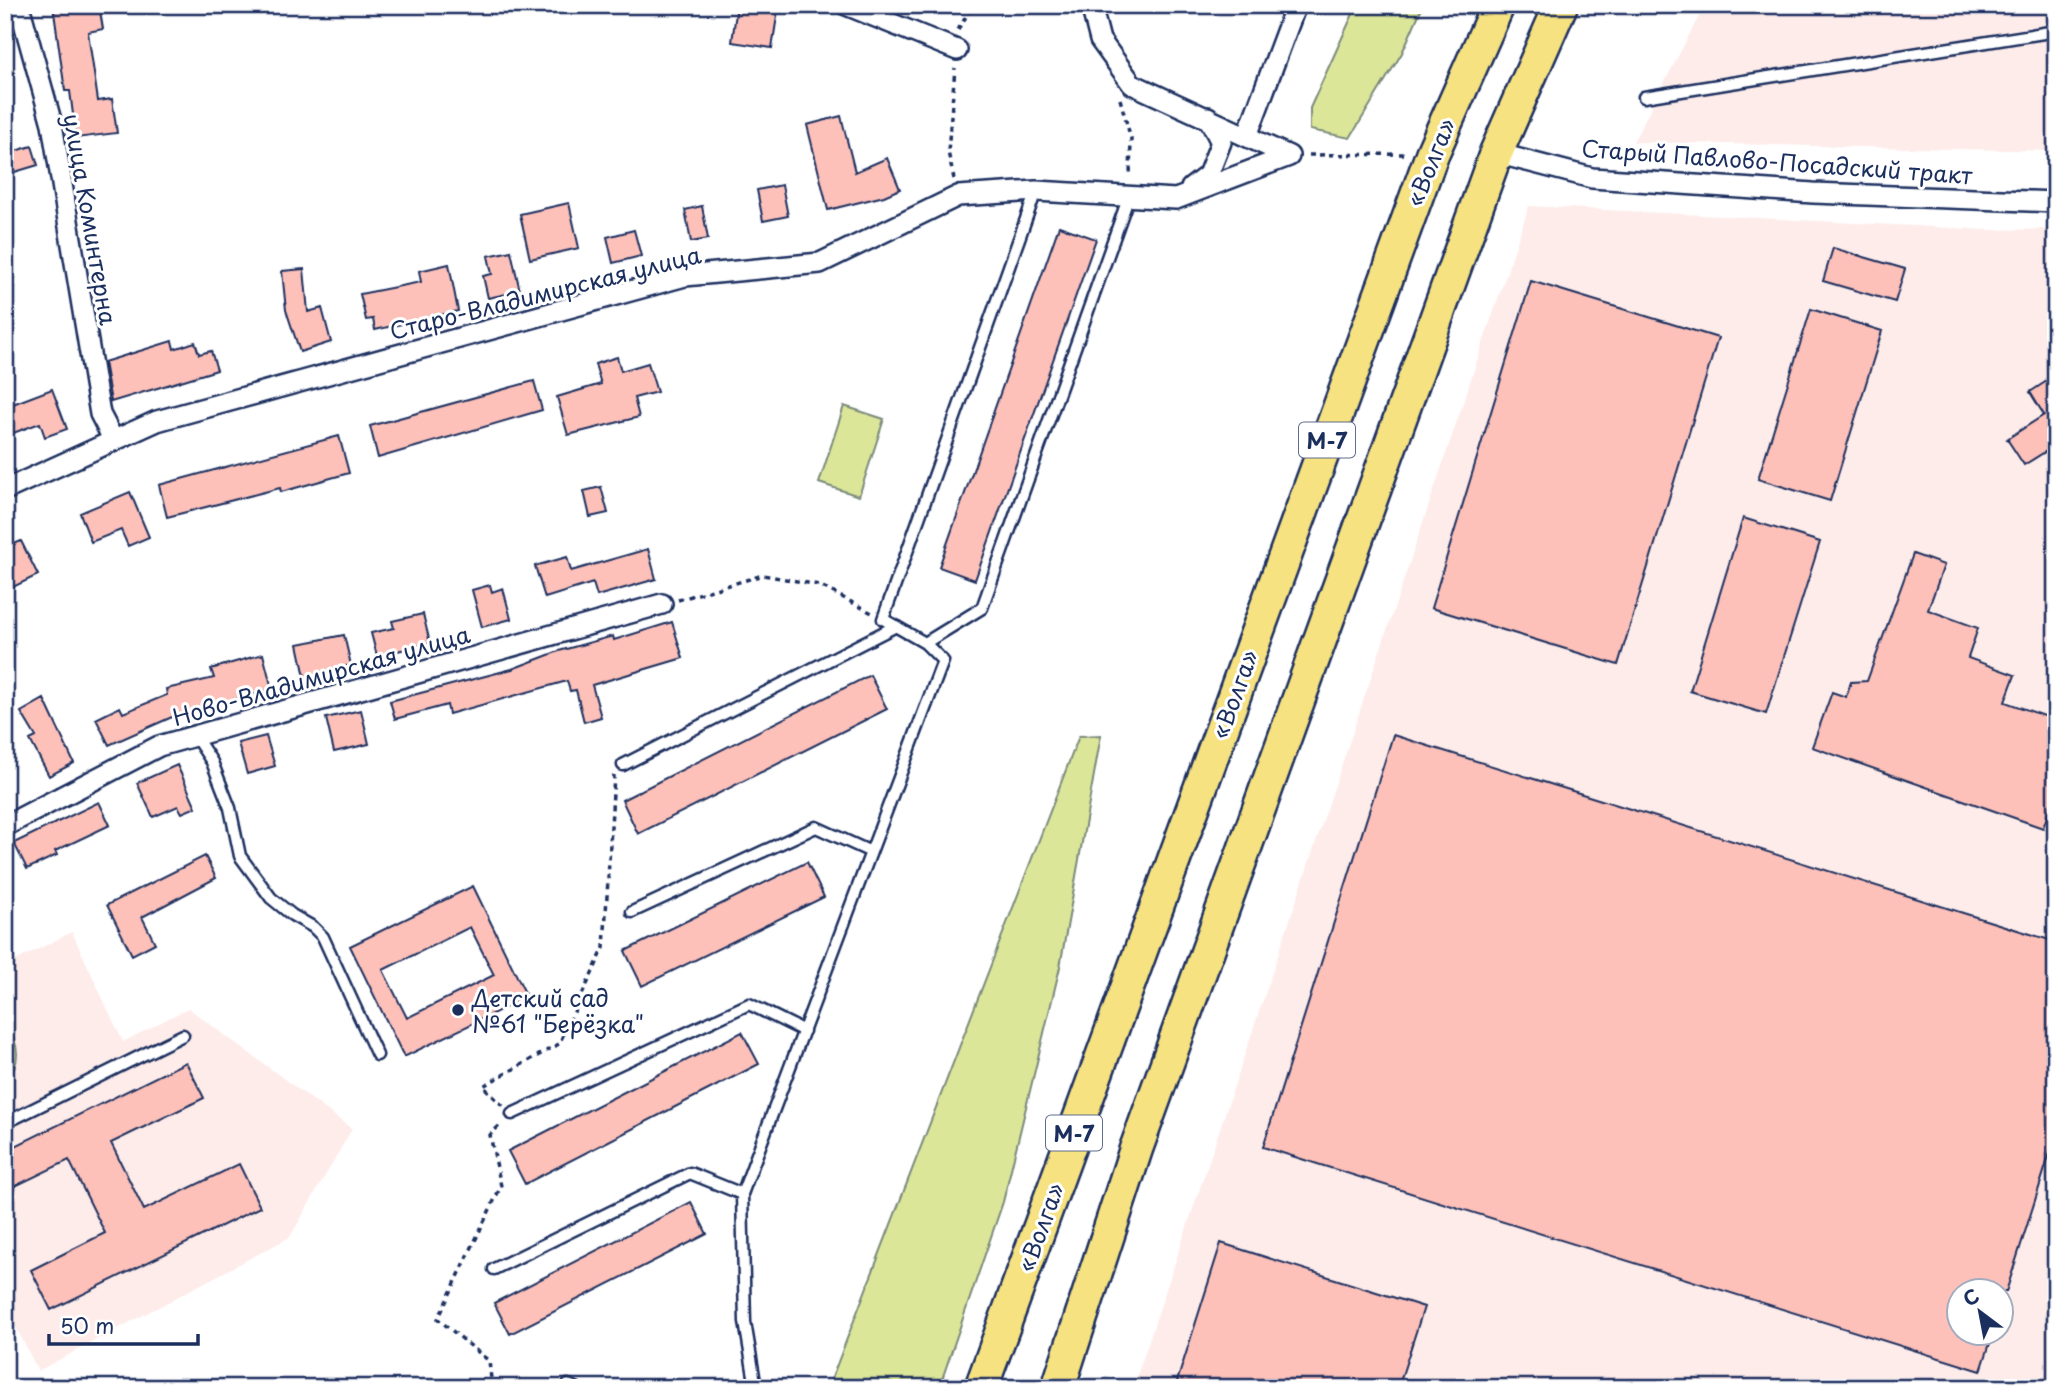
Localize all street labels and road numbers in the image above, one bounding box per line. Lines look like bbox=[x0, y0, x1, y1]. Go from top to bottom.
street label: улица Коминтерна bbox=[55, 111, 127, 328]
street label: «Волга» bbox=[1396, 113, 1464, 211]
street label: Старый Павлово-Посадский тракт bbox=[1580, 130, 1975, 192]
street label: Старо-Владимирская улица bbox=[386, 236, 705, 348]
road number: М-7 bbox=[1299, 422, 1355, 458]
street label: Ново-Владимирская улица bbox=[168, 616, 474, 734]
street label: «Волга» bbox=[1202, 645, 1266, 743]
road number: М-7 bbox=[1046, 1116, 1102, 1150]
street label: «Волга» bbox=[1008, 1178, 1072, 1276]

